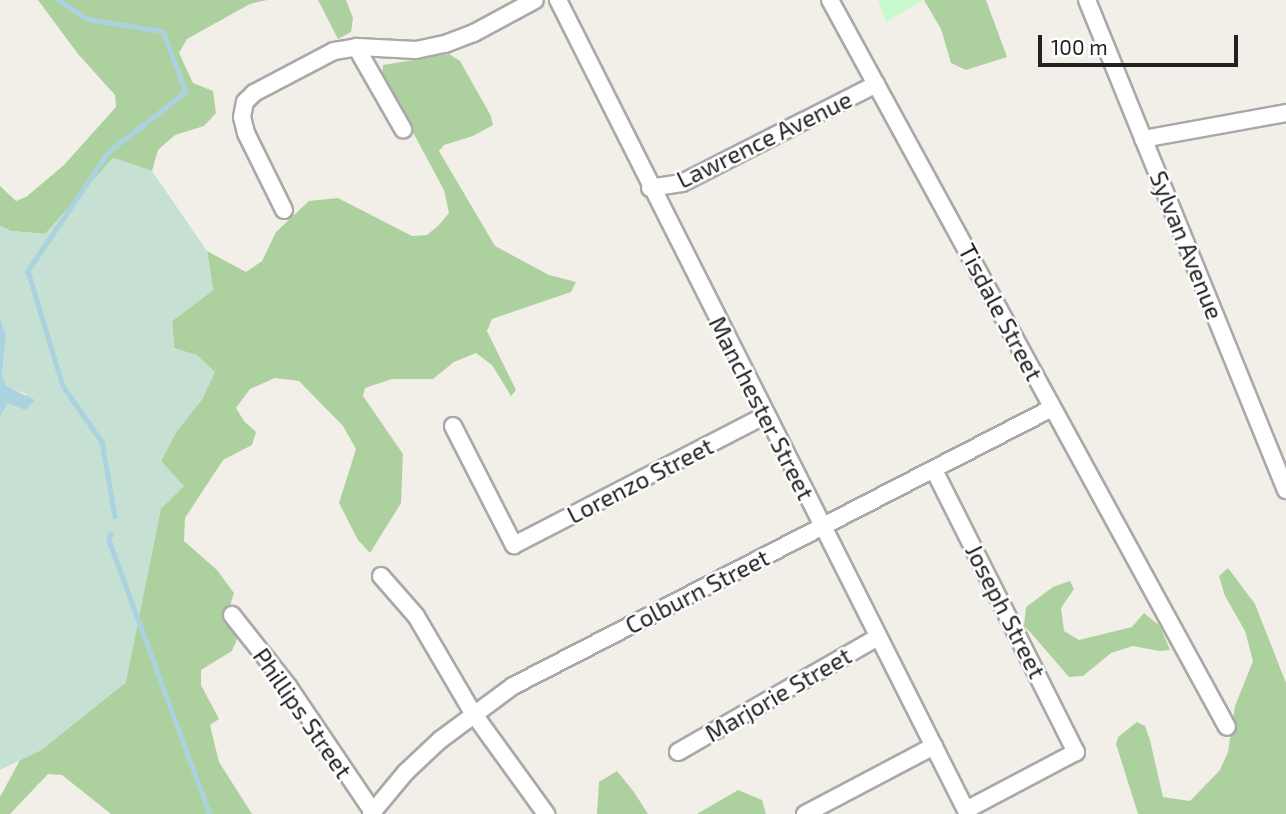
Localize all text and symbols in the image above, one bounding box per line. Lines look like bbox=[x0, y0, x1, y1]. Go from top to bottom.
scale bar bbox=[1041, 21, 1240, 65]
text: 100 m bbox=[1051, 34, 1108, 59]
street label: Lawrence Avenue bbox=[672, 84, 856, 194]
street label: Sylvan Avenue bbox=[1144, 166, 1230, 324]
street label: Tisdale Street bbox=[953, 239, 1049, 385]
street label: Manchester Street bbox=[703, 311, 821, 505]
street label: Lorenzo Street bbox=[562, 431, 718, 529]
street label: Joseph Street bbox=[960, 539, 1052, 683]
street label: Colburn Street bbox=[620, 542, 774, 640]
street label: Marjorie Street bbox=[700, 641, 856, 747]
street label: Phillips Street bbox=[247, 642, 359, 784]

